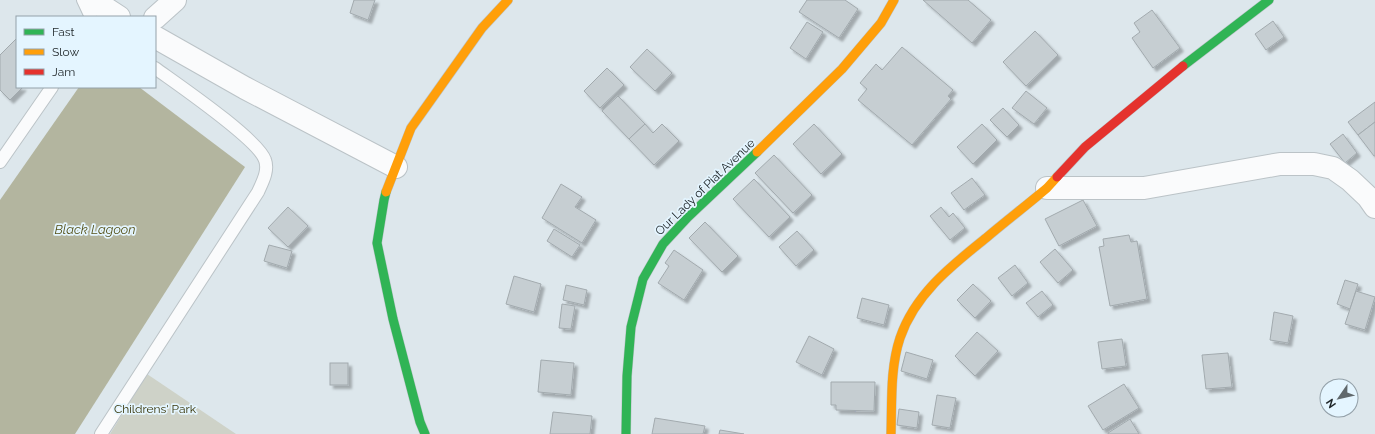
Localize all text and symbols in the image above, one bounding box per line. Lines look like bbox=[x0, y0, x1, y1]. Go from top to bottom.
legend bbox=[16, 16, 156, 88]
text: Fast bbox=[52, 25, 75, 39]
text: Slow bbox=[52, 45, 79, 59]
text: Jam bbox=[52, 65, 75, 79]
street label: Our Lady of Piat Avenue bbox=[652, 136, 758, 238]
water label: Black Lagoon bbox=[54, 222, 136, 237]
north arrow bbox=[1319, 378, 1359, 418]
text: N bbox=[1323, 396, 1339, 410]
park label: Childrens' Park bbox=[114, 402, 197, 416]

